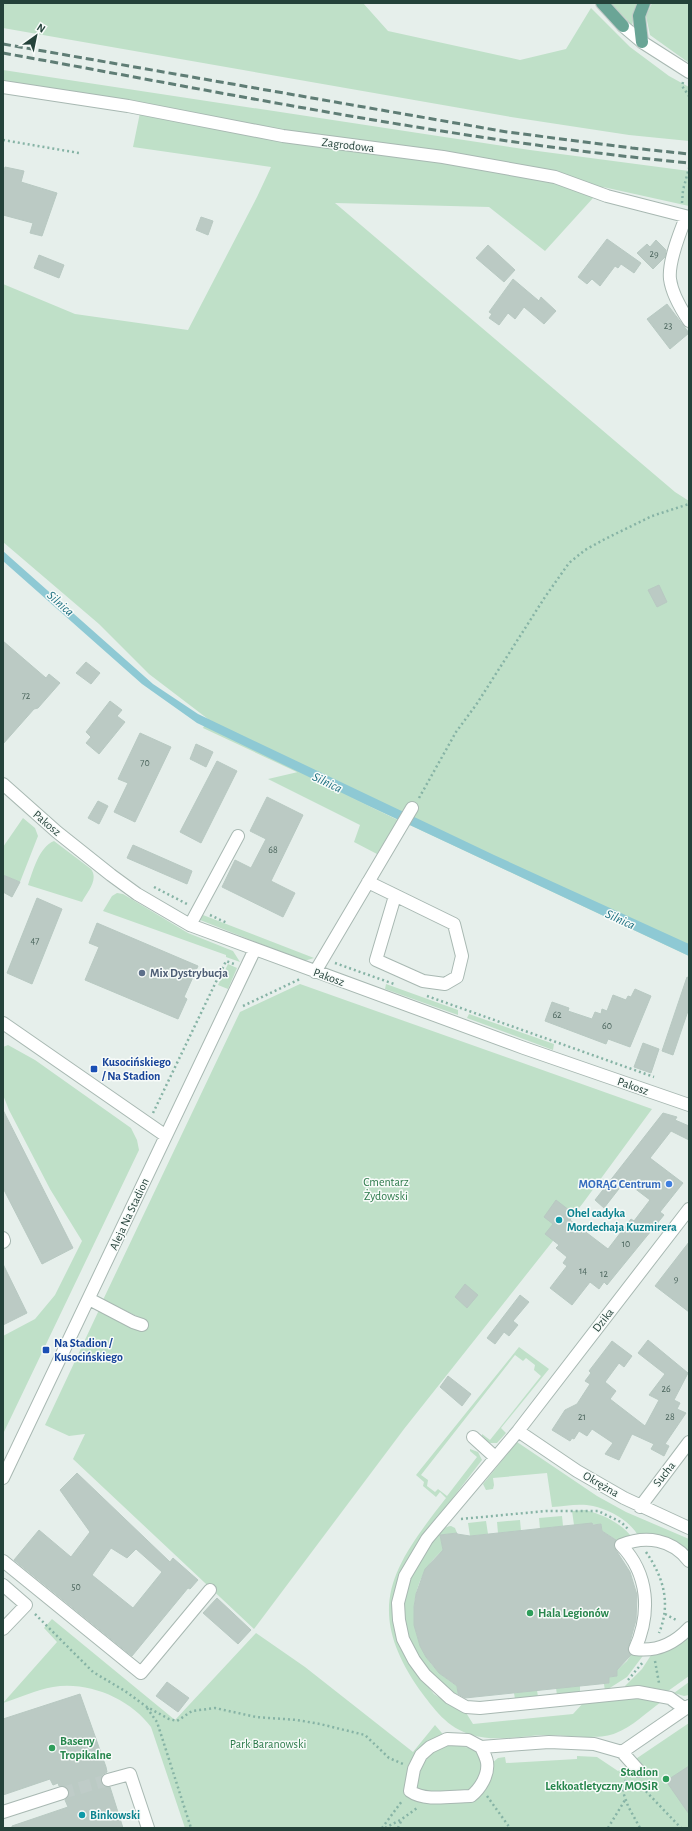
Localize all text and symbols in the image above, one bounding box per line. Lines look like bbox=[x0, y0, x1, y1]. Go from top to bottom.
north arrow bbox=[16, 16, 56, 56]
text: N bbox=[35, 21, 47, 35]
street label: Zagrodowa bbox=[321, 136, 375, 154]
house number: 29 bbox=[649, 249, 659, 259]
house number: 23 bbox=[664, 321, 672, 331]
water label: Silnica bbox=[44, 589, 76, 619]
house number: 72 bbox=[22, 691, 31, 701]
house number: 70 bbox=[140, 758, 150, 768]
water label: Silnica bbox=[310, 770, 344, 796]
street label: Pakosz bbox=[31, 808, 63, 838]
house number: 68 bbox=[268, 845, 278, 855]
water label: Silnica bbox=[603, 908, 637, 933]
house number: 47 bbox=[31, 936, 39, 946]
street label: Pakosz bbox=[312, 966, 346, 988]
place label: Mix Dystrybucja bbox=[150, 967, 228, 980]
marker: Mix Dystrybucja bbox=[137, 968, 147, 978]
house number: 62 bbox=[552, 1010, 562, 1020]
house number: 60 bbox=[602, 1021, 612, 1031]
place label: Kusocińskiego / Na Stadion bbox=[101, 1056, 171, 1082]
marker: Kusocińskiego / Na Stadion bbox=[89, 1064, 99, 1074]
street label: Pakosz bbox=[616, 1075, 650, 1097]
street label: Aleja Na Stadion bbox=[107, 1176, 152, 1252]
park label: Cmentarz Żydowski bbox=[363, 1176, 409, 1203]
place label: MORĄG Centrum bbox=[579, 1178, 661, 1190]
marker: MORĄG Centrum bbox=[664, 1179, 674, 1189]
place label: Ohel cadyka Mordechaja Kuzmirera bbox=[567, 1207, 677, 1234]
marker: Ohel cadyka Mordechaja Kuzmirera bbox=[554, 1215, 564, 1225]
house number: 10 bbox=[622, 1239, 630, 1249]
house number: 14 bbox=[579, 1266, 587, 1276]
house number: 12 bbox=[600, 1269, 608, 1279]
house number: 9 bbox=[674, 1274, 679, 1284]
street label: Dzika bbox=[590, 1306, 616, 1334]
place label: Na Stadion / Kusocińskiego bbox=[54, 1337, 123, 1363]
marker: Na Stadion / Kusocińskiego bbox=[41, 1345, 51, 1355]
house number: 26 bbox=[661, 1384, 671, 1394]
house number: 21 bbox=[578, 1412, 586, 1422]
house number: 28 bbox=[665, 1412, 675, 1422]
street label: Sucha bbox=[651, 1459, 678, 1489]
street label: Okrężna bbox=[581, 1469, 621, 1499]
house number: 50 bbox=[71, 1582, 81, 1592]
place label: Hala Legionów bbox=[538, 1607, 609, 1619]
marker: Hala Legionów bbox=[525, 1608, 535, 1618]
place label: Baseny Tropikalne bbox=[60, 1735, 112, 1761]
park label: Park Baranowski bbox=[230, 1738, 306, 1750]
marker: Baseny Tropikalne bbox=[47, 1743, 57, 1753]
place label: Stadion Lekkoatletyczny MOSiR bbox=[545, 1766, 658, 1793]
marker: Stadion Lekkoatletyczny MOSiR bbox=[661, 1774, 671, 1784]
place label: Binkowski bbox=[90, 1809, 140, 1821]
marker: Binkowski bbox=[77, 1810, 87, 1820]

